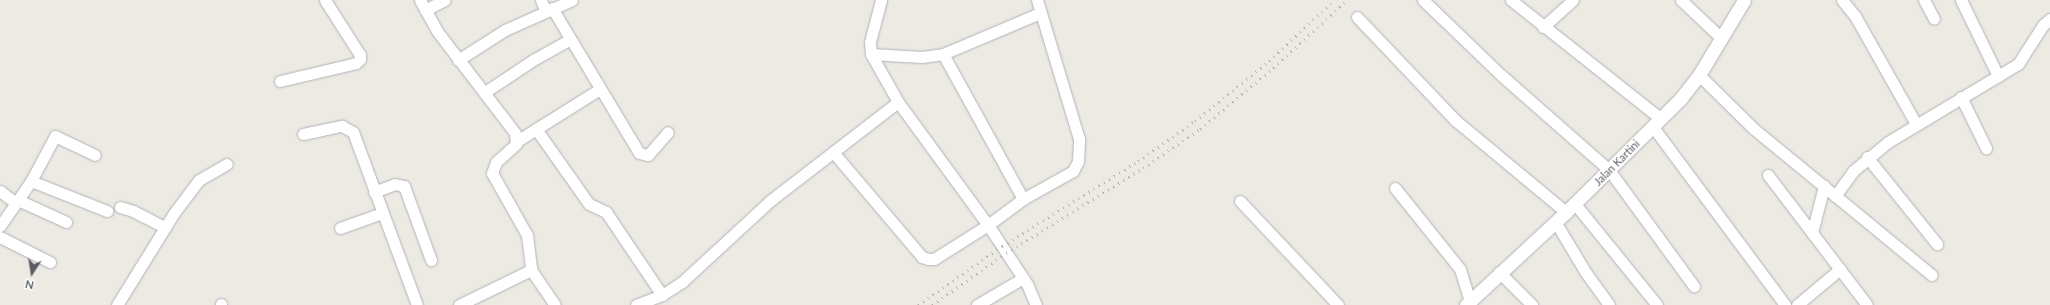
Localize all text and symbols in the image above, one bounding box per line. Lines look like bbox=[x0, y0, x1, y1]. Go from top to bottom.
street label: Jalan Kartini bbox=[1591, 137, 1643, 189]
north arrow bbox=[12, 253, 52, 293]
text: N bbox=[24, 278, 35, 292]

